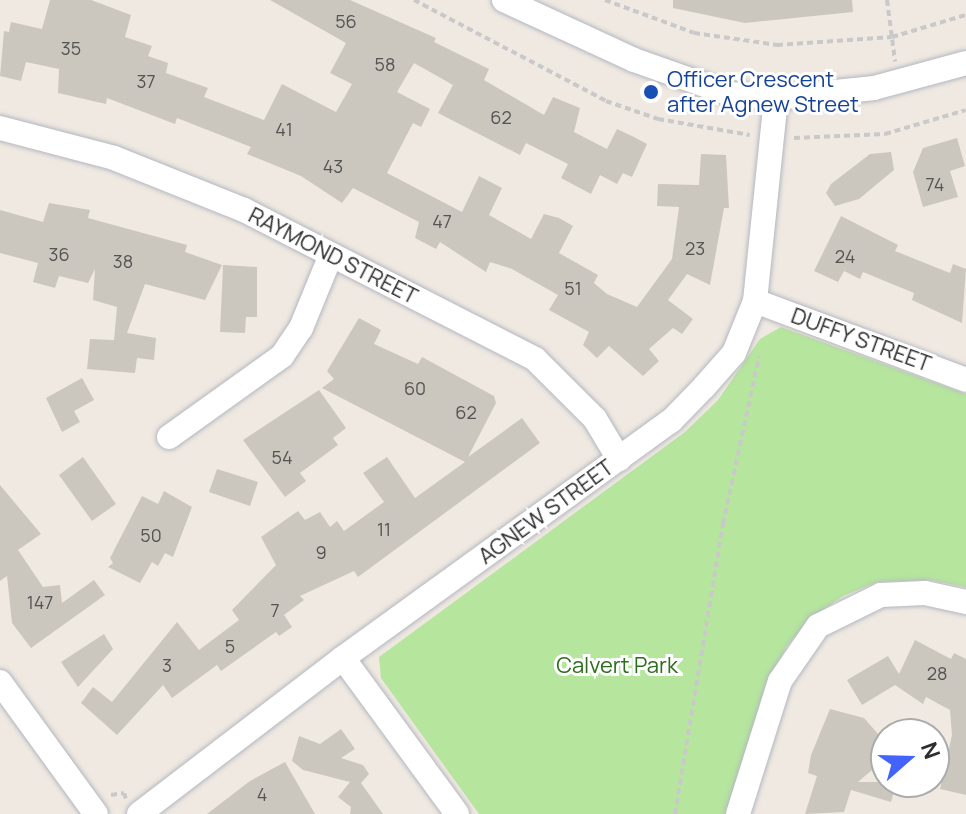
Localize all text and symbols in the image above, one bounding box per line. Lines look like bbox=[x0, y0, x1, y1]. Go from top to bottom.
house number: 56 bbox=[335, 10, 357, 32]
house number: 35 bbox=[61, 37, 81, 59]
house number: 58 bbox=[375, 53, 395, 75]
place label: Officer Crescent after Agnew Street bbox=[667, 66, 859, 118]
house number: 37 bbox=[137, 70, 155, 92]
marker: Officer Crescent after Agnew Street bbox=[642, 83, 660, 101]
house number: 62 bbox=[490, 106, 512, 128]
house number: 41 bbox=[275, 118, 293, 140]
house number: 43 bbox=[323, 155, 343, 177]
house number: 74 bbox=[926, 173, 944, 195]
street label: RAYMOND STREET bbox=[244, 202, 422, 310]
house number: 47 bbox=[432, 210, 452, 232]
house number: 23 bbox=[685, 237, 705, 259]
house number: 36 bbox=[48, 243, 70, 265]
house number: 24 bbox=[835, 245, 855, 267]
house number: 38 bbox=[113, 250, 133, 272]
house number: 51 bbox=[564, 277, 582, 299]
street label: DUFFY STREET bbox=[787, 302, 935, 378]
house number: 60 bbox=[404, 377, 426, 399]
house number: 62 bbox=[455, 401, 477, 423]
house number: 54 bbox=[271, 446, 293, 468]
street label: AGNEW STREET bbox=[473, 454, 619, 570]
house number: 11 bbox=[377, 518, 391, 540]
house number: 50 bbox=[140, 524, 162, 546]
house number: 9 bbox=[315, 541, 327, 563]
house number: 147 bbox=[27, 591, 53, 613]
house number: 7 bbox=[270, 599, 280, 621]
house number: 5 bbox=[225, 635, 235, 657]
park label: Calvert Park bbox=[556, 653, 678, 679]
house number: 3 bbox=[162, 654, 172, 676]
house number: 28 bbox=[927, 662, 947, 684]
north arrow bbox=[870, 718, 950, 798]
text: N bbox=[914, 738, 947, 763]
house number: 4 bbox=[257, 783, 267, 805]

